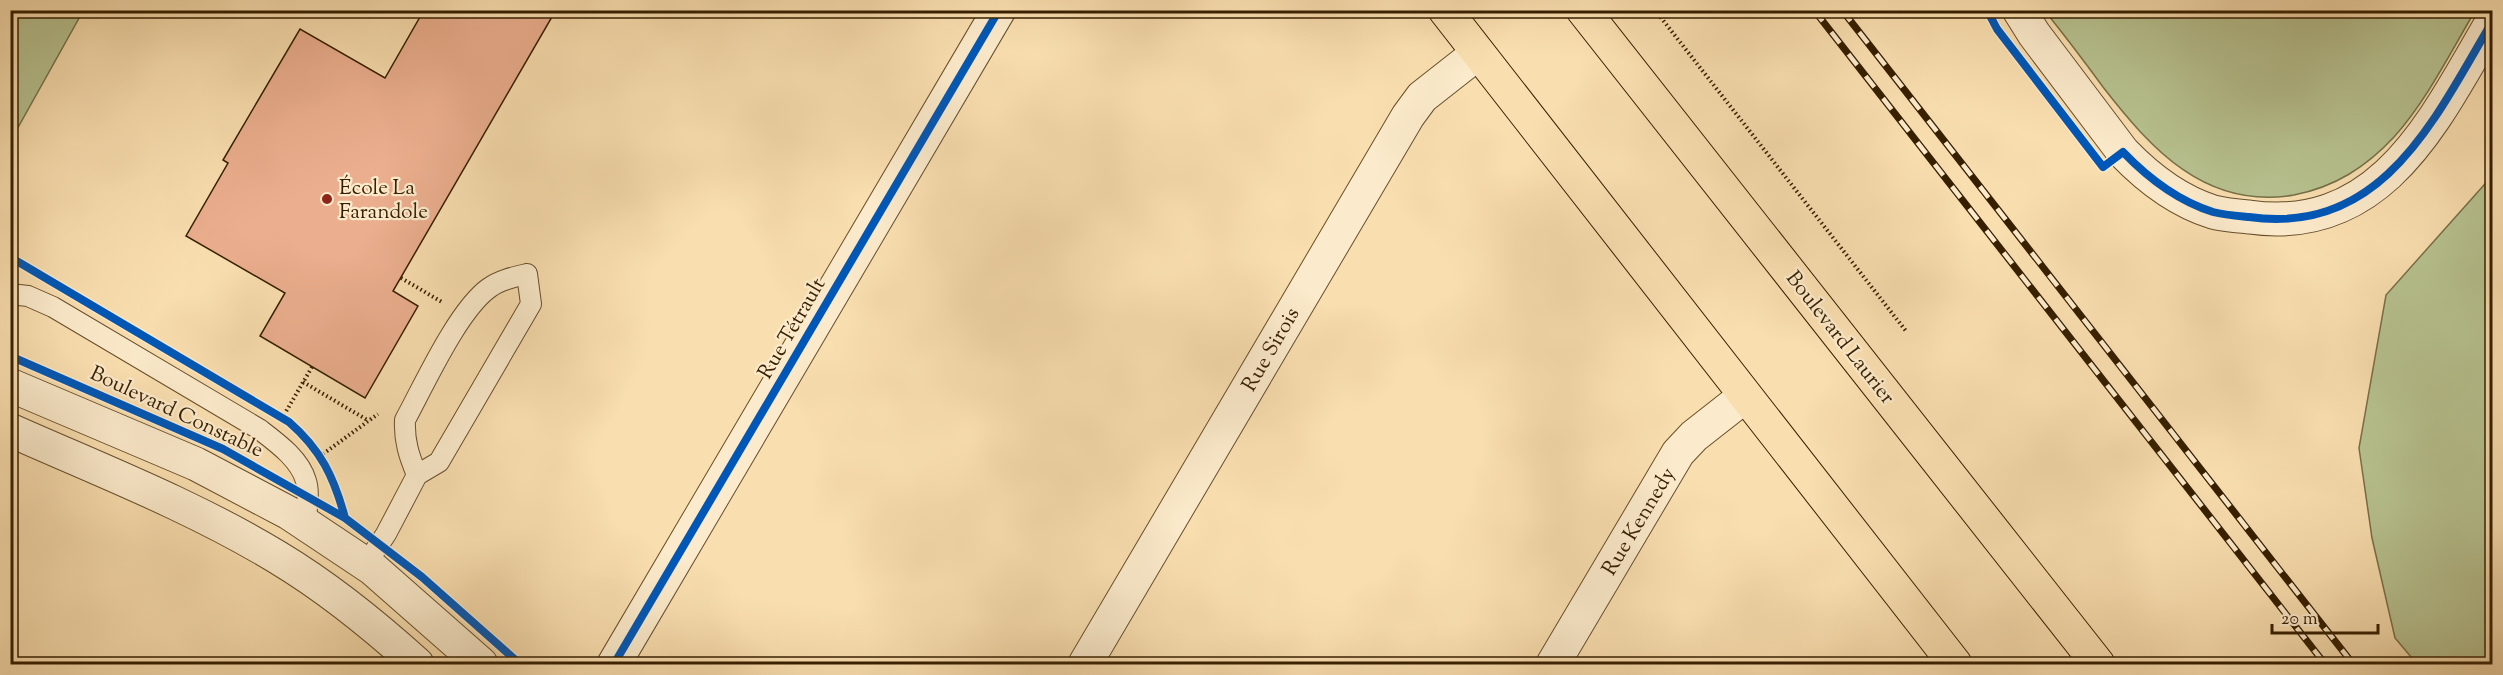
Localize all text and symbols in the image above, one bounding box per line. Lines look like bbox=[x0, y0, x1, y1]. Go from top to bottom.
place label: École La Farandole bbox=[339, 174, 428, 228]
marker: École La Farandole bbox=[320, 192, 334, 206]
street label: Boulevard Laurier bbox=[1778, 265, 1901, 411]
street label: Rue Tétrault bbox=[752, 273, 834, 385]
street label: Rue Sirois bbox=[1236, 302, 1308, 398]
street label: Boulevard Constable bbox=[84, 359, 268, 466]
street label: Rue Kennedy bbox=[1596, 462, 1684, 582]
scale bar bbox=[2272, 597, 2378, 635]
text: 20 m bbox=[2281, 607, 2318, 633]

